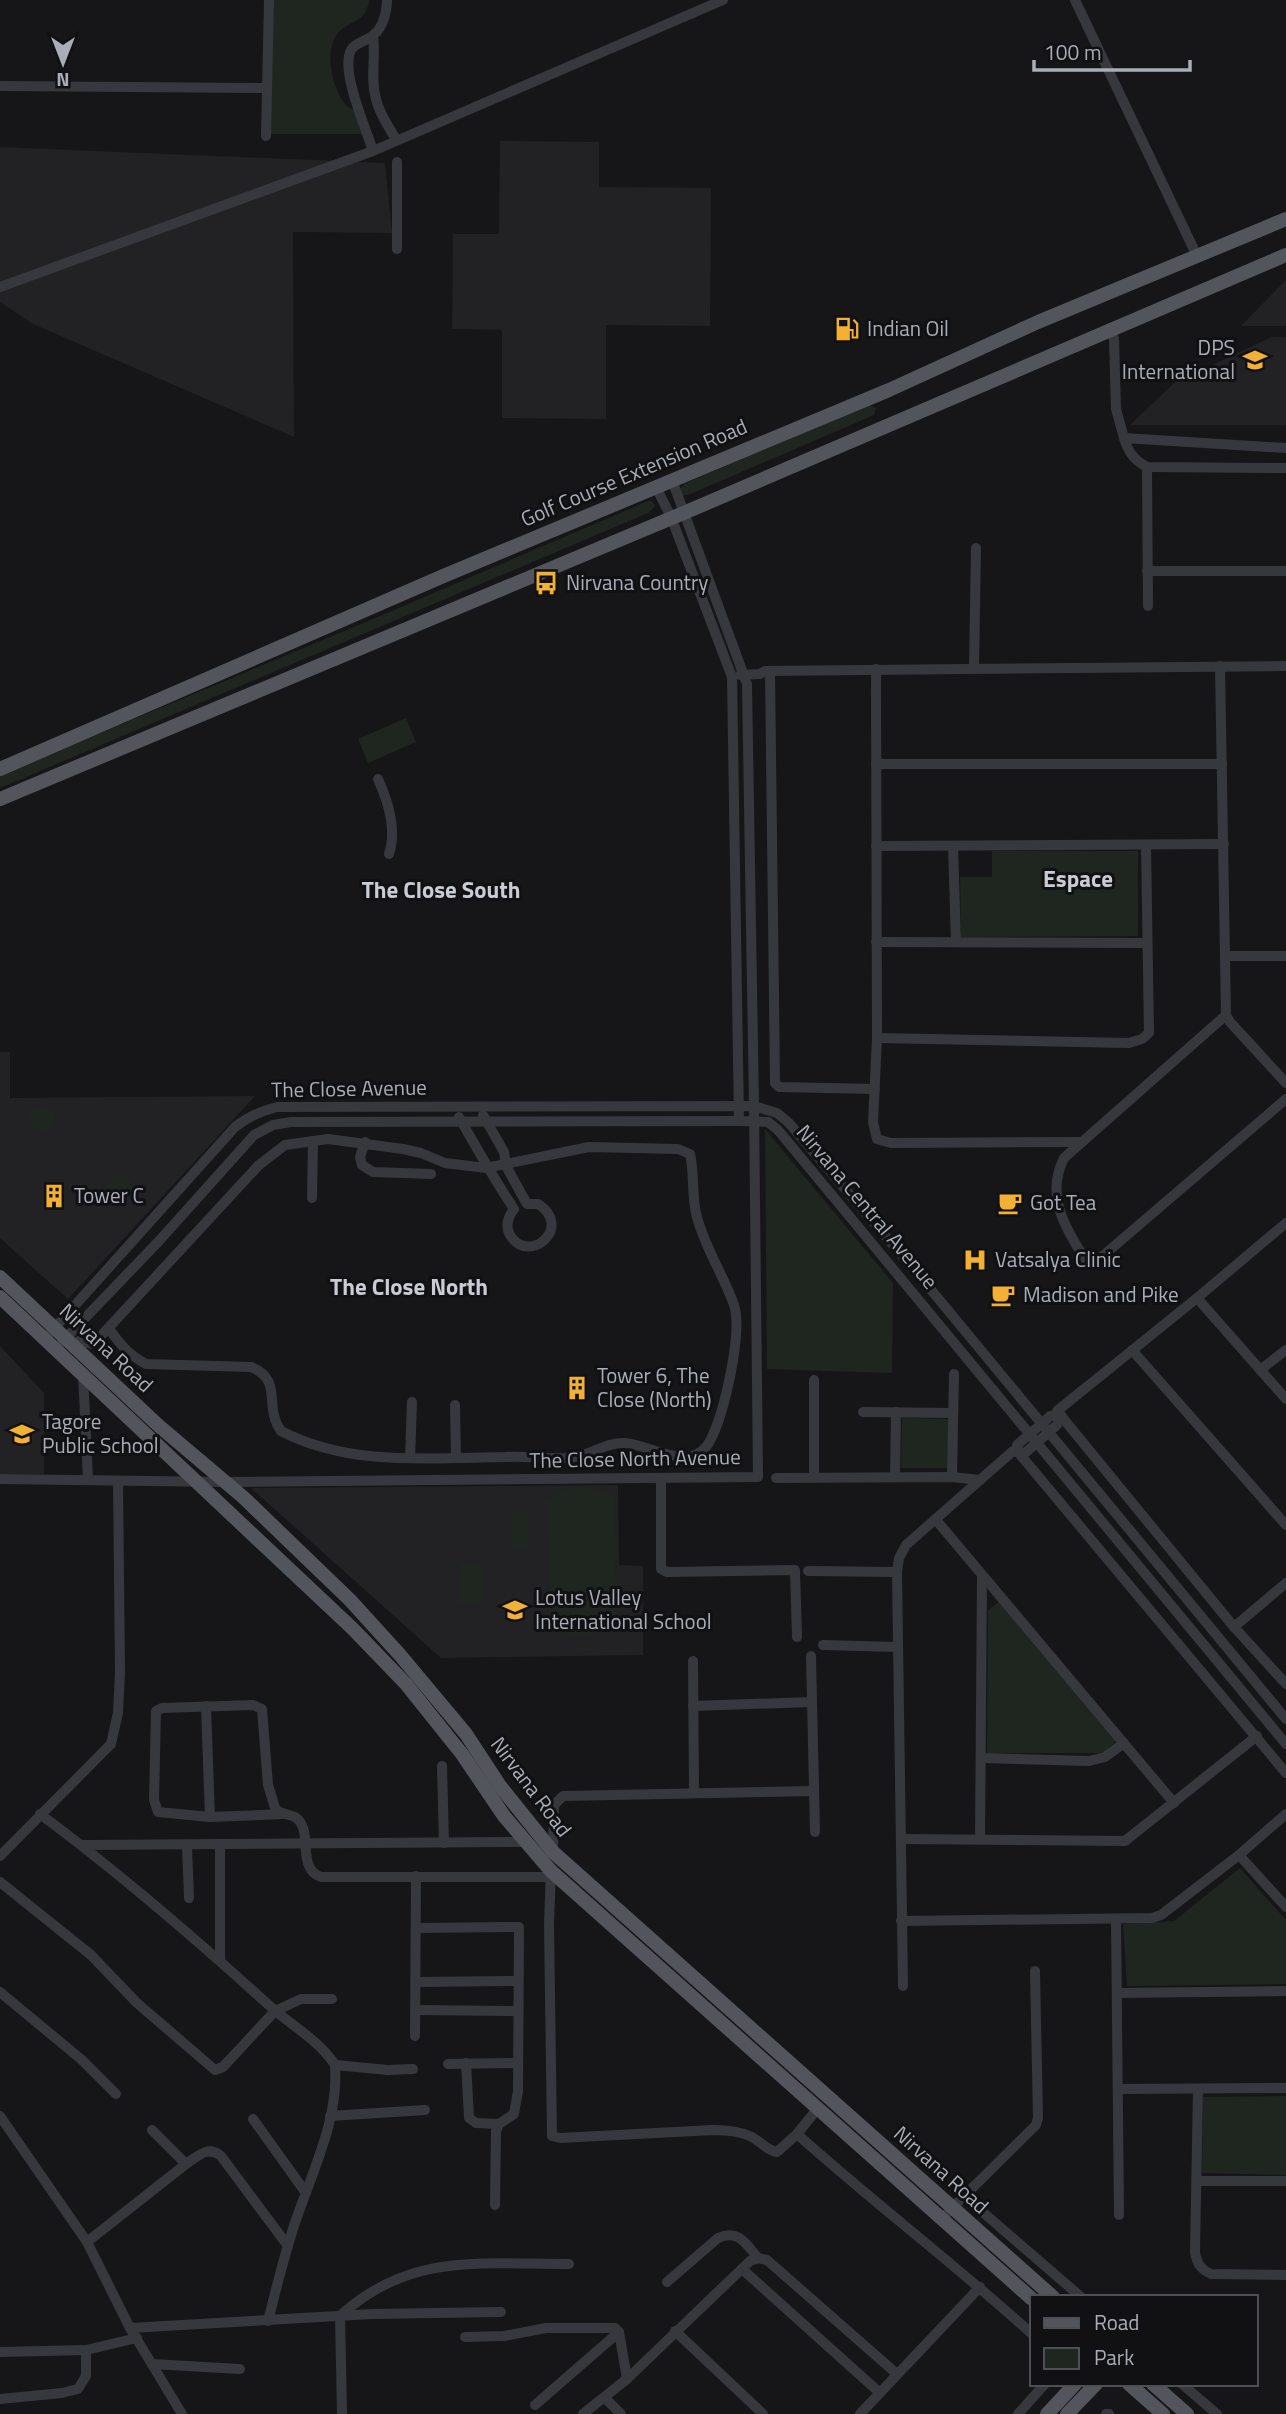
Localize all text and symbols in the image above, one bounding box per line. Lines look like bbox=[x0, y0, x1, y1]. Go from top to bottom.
north arrow bbox=[28, 28, 98, 98]
scale bar bbox=[1034, 28, 1190, 72]
text: 100 m bbox=[1044, 36, 1101, 68]
text: N bbox=[56, 66, 70, 95]
place label: Indian Oil bbox=[867, 312, 949, 344]
fuel station icon: Indian Oil bbox=[833, 315, 861, 343]
place label: DPS International bbox=[1122, 331, 1235, 387]
school or university icon: DPS International bbox=[1241, 346, 1269, 374]
street label: Golf Course Extension Road bbox=[515, 410, 752, 534]
place label: Nirvana Country bbox=[566, 566, 708, 598]
bus stop icon: Nirvana Country bbox=[532, 569, 560, 597]
district label: Espace bbox=[1043, 861, 1113, 896]
district label: The Close South bbox=[362, 872, 520, 907]
street label: The Close Avenue bbox=[271, 1071, 427, 1105]
street label: Nirvana Central Avenue bbox=[789, 1117, 946, 1296]
place label: Tower C bbox=[74, 1179, 144, 1211]
building icon: Tower C bbox=[40, 1182, 68, 1210]
place label: Got Tea bbox=[1030, 1186, 1097, 1218]
cafe icon: Got Tea bbox=[996, 1189, 1024, 1217]
place label: Vatsalya Clinic bbox=[995, 1243, 1121, 1275]
hospital icon: Vatsalya Clinic bbox=[961, 1246, 989, 1274]
district label: The Close North bbox=[330, 1269, 488, 1304]
place label: Madison and Pike bbox=[1023, 1278, 1179, 1310]
cafe icon: Madison and Pike bbox=[989, 1281, 1017, 1309]
street label: Nirvana Road bbox=[52, 1295, 161, 1399]
place label: Tower 6, The Close (North) bbox=[597, 1359, 711, 1415]
building icon: Tower 6, The Close (North) bbox=[563, 1374, 591, 1402]
place label: Tagore Public School bbox=[42, 1405, 159, 1461]
school or university icon: Tagore Public School bbox=[8, 1420, 36, 1448]
street label: The Close North Avenue bbox=[529, 1440, 741, 1476]
place label: Lotus Valley International School bbox=[535, 1581, 712, 1637]
school or university icon: Lotus Valley International School bbox=[501, 1596, 529, 1624]
street label: Nirvana Road bbox=[483, 1729, 580, 1843]
street label: Nirvana Road bbox=[887, 2118, 996, 2221]
legend bbox=[1030, 2295, 1258, 2386]
text: Road bbox=[1094, 2306, 1139, 2338]
text: Park bbox=[1094, 2341, 1134, 2373]

